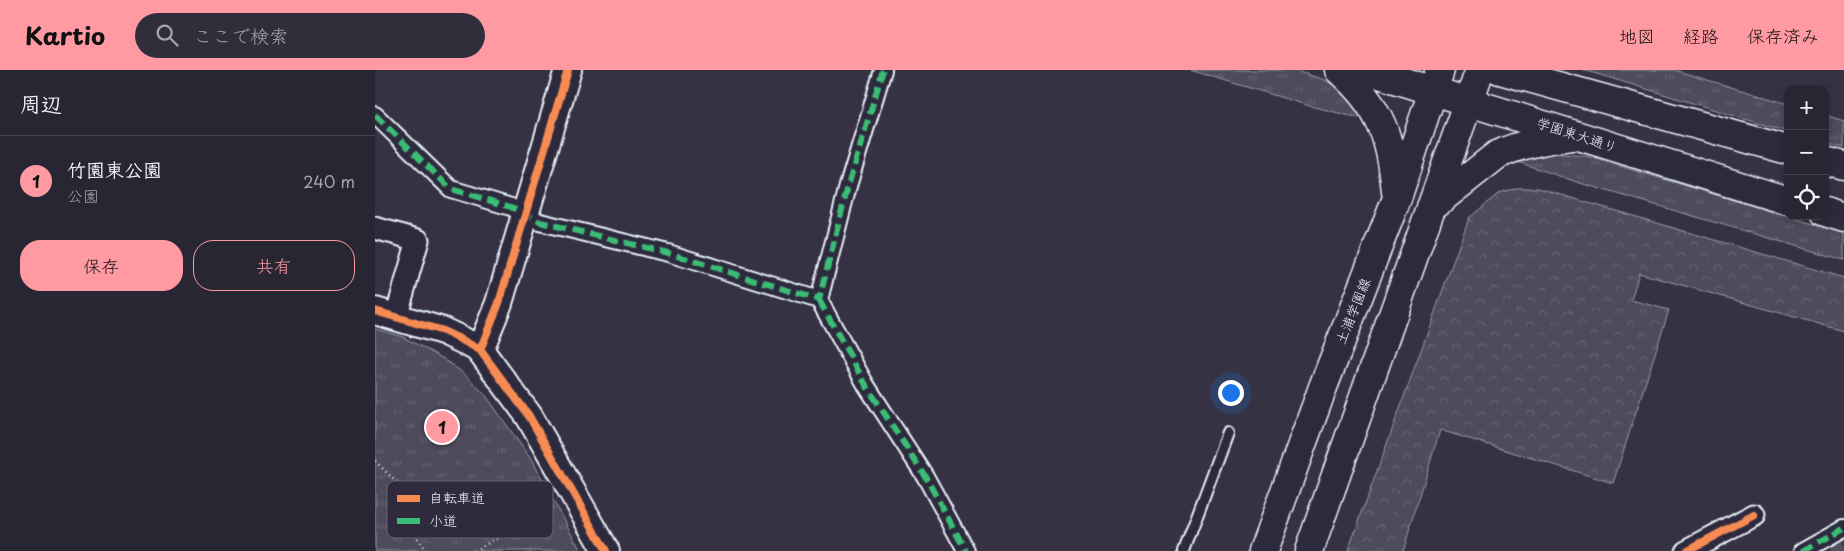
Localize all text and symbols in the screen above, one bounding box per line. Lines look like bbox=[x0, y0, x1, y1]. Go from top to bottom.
search box bbox=[135, 13, 485, 58]
text: Kartio bbox=[25, 17, 105, 53]
icon: search bbox=[153, 21, 181, 49]
text: ここで検索 bbox=[193, 21, 288, 49]
text: 地図 bbox=[1619, 22, 1655, 49]
text: 経路 bbox=[1683, 22, 1719, 49]
text: 保存済み bbox=[1747, 22, 1819, 49]
map controls bbox=[1784, 85, 1829, 220]
button: + bbox=[1784, 85, 1829, 130]
text: 周辺 bbox=[20, 87, 62, 119]
street label: 学園東大通り bbox=[1534, 112, 1620, 157]
button: − bbox=[1784, 130, 1829, 175]
text: 竹園東公園 bbox=[67, 155, 162, 183]
text: 1 bbox=[32, 169, 40, 193]
text: 240 m bbox=[303, 169, 355, 193]
button: locate bbox=[1784, 175, 1829, 220]
text: 公園 bbox=[67, 183, 99, 207]
button: 保存 bbox=[20, 240, 183, 291]
button: 共有 bbox=[193, 240, 355, 291]
street label: 土浦学園線 bbox=[1330, 274, 1375, 347]
your location bbox=[1218, 380, 1244, 406]
pin: 1 bbox=[426, 408, 458, 446]
legend bbox=[387, 481, 553, 538]
text: 自転車道 bbox=[429, 487, 485, 508]
text: 小道 bbox=[429, 510, 457, 531]

